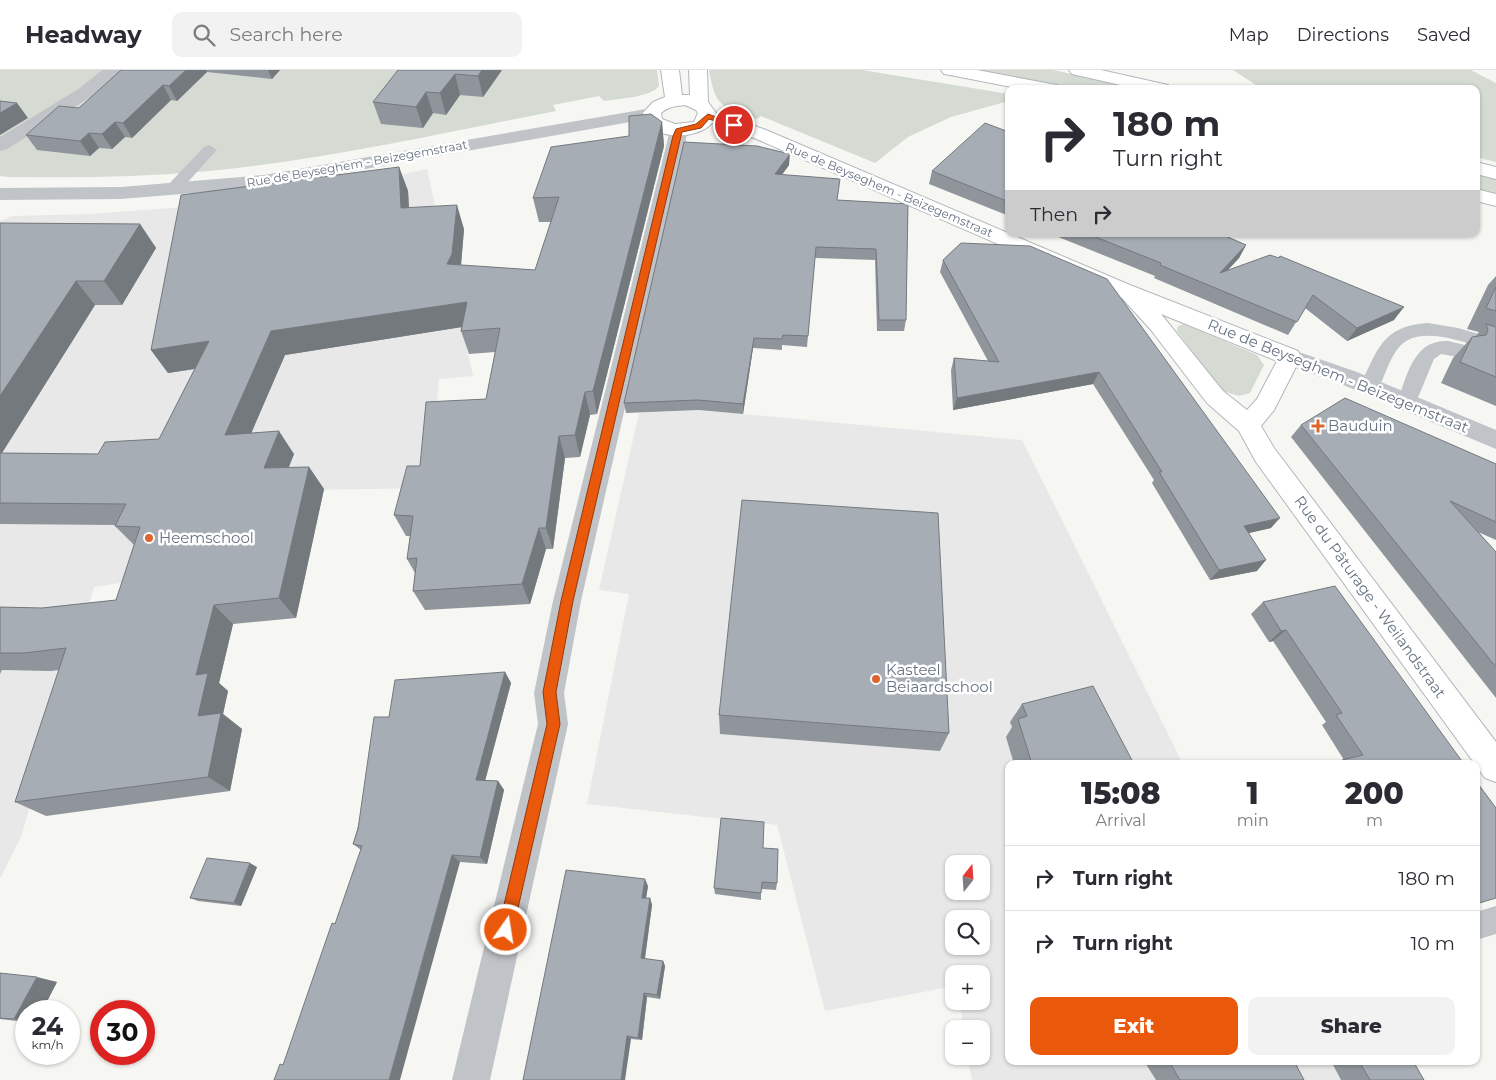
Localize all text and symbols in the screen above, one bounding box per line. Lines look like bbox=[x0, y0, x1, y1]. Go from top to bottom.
search box bbox=[172, 12, 522, 57]
text: Headway bbox=[25, 20, 142, 49]
icon: search bbox=[190, 21, 218, 49]
text: Search here bbox=[230, 23, 343, 46]
text: Map bbox=[1229, 24, 1269, 46]
text: Directions bbox=[1297, 24, 1389, 46]
text: Saved bbox=[1417, 24, 1471, 46]
text: 180 m bbox=[1113, 102, 1220, 145]
pin bbox=[713, 104, 755, 146]
icon: right bbox=[1030, 105, 1095, 170]
icon: arrive bbox=[720, 111, 748, 139]
street label: Rue de Beyseghem - Beizegemstraat bbox=[245, 137, 468, 190]
street label: Rue de Beyseghem - Beizegemstraat bbox=[783, 139, 995, 240]
text: Turn right bbox=[1113, 145, 1223, 172]
icon: right bbox=[1088, 200, 1116, 228]
text: Then bbox=[1030, 203, 1078, 226]
street label: Rue de Beyseghem - Beizegemstraat bbox=[1205, 314, 1471, 437]
place label: Bauduin bbox=[1328, 416, 1393, 435]
marker: Bauduin bbox=[1312, 420, 1324, 432]
street label: Rue du Pâturage - Weilandstraat bbox=[1291, 492, 1450, 702]
place label: Heemschool bbox=[159, 528, 254, 547]
marker: Heemschool bbox=[143, 532, 155, 544]
place label: Kasteel Beiaardschool bbox=[886, 660, 993, 696]
marker: Kasteel Beiaardschool bbox=[870, 673, 882, 685]
text: 15:08 bbox=[1081, 775, 1161, 812]
text: 1 bbox=[1247, 775, 1259, 812]
text: 200 bbox=[1345, 775, 1404, 812]
text: Arrival bbox=[1096, 811, 1146, 830]
text: min bbox=[1237, 811, 1269, 830]
text: m bbox=[1366, 811, 1383, 830]
north arrow bbox=[945, 855, 990, 900]
map controls bbox=[945, 855, 990, 1065]
icon: right bbox=[1030, 864, 1058, 892]
text: Turn right bbox=[1073, 867, 1173, 890]
text: 180 m bbox=[1398, 867, 1455, 890]
position arrow bbox=[479, 903, 531, 955]
button: search bbox=[945, 910, 990, 955]
icon: right bbox=[1030, 929, 1058, 957]
text: Turn right bbox=[1073, 932, 1173, 955]
text: 10 m bbox=[1410, 932, 1455, 955]
button: + bbox=[945, 965, 990, 1010]
button: Exit bbox=[1030, 997, 1238, 1055]
button: Share bbox=[1248, 997, 1455, 1055]
speed limit sign: 30 bbox=[90, 1000, 155, 1065]
text: 24 bbox=[32, 1011, 63, 1041]
button: − bbox=[945, 1020, 990, 1065]
text: km/h bbox=[31, 1037, 64, 1052]

